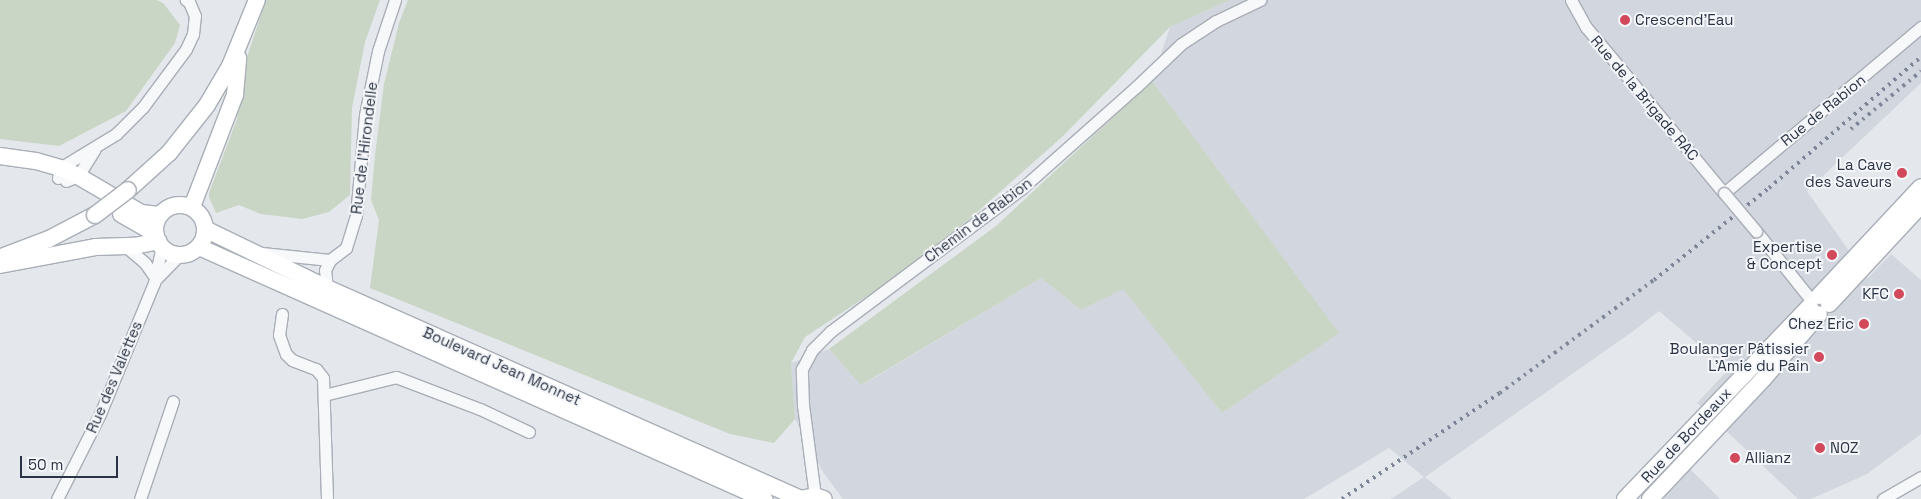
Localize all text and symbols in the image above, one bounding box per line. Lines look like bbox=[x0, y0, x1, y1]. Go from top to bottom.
place label: Crescend'Eau bbox=[1635, 11, 1733, 29]
marker: Crescend'Eau bbox=[1619, 14, 1631, 26]
street label: Rue de la Brigade RAC bbox=[1587, 32, 1703, 164]
street label: Rue de Rabion bbox=[1777, 70, 1869, 150]
street label: Rue de l'Hirondelle bbox=[347, 81, 381, 215]
place label: La Cave des Saveurs bbox=[1805, 155, 1892, 190]
marker: La Cave des Saveurs bbox=[1896, 167, 1908, 179]
street label: Chemin de Rabion bbox=[921, 174, 1035, 266]
place label: Expertise & Concept bbox=[1747, 237, 1822, 272]
marker: Expertise & Concept bbox=[1826, 249, 1838, 261]
place label: KFC bbox=[1862, 285, 1889, 303]
marker: KFC bbox=[1893, 288, 1905, 300]
place label: Chez Eric bbox=[1788, 315, 1854, 333]
street label: Rue des Valettes bbox=[82, 318, 146, 436]
marker: Chez Eric bbox=[1858, 318, 1870, 330]
street label: Boulevard Jean Monnet bbox=[420, 323, 584, 409]
place label: Boulanger Pâtissier L'Amie du Pain bbox=[1670, 339, 1809, 374]
marker: Boulanger Pâtissier L'Amie du Pain bbox=[1813, 351, 1825, 363]
street label: Rue de Bordeaux bbox=[1637, 384, 1735, 486]
place label: NOZ bbox=[1830, 439, 1858, 457]
marker: NOZ bbox=[1814, 442, 1826, 454]
scale bar bbox=[22, 446, 120, 478]
place label: Allianz bbox=[1745, 449, 1791, 467]
marker: Allianz bbox=[1729, 452, 1741, 464]
text: 50 m bbox=[28, 455, 63, 474]

